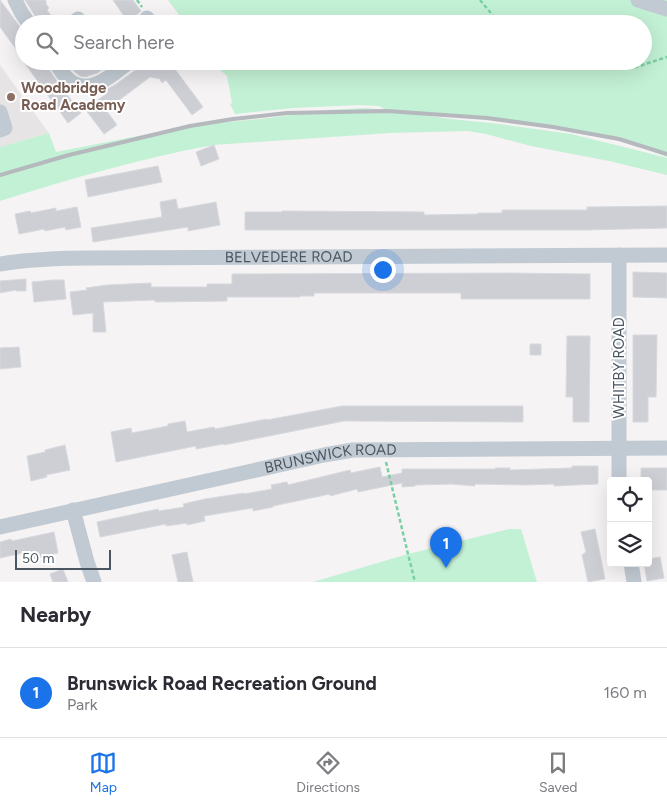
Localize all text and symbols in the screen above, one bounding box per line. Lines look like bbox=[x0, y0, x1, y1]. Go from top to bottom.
search box bbox=[15, 15, 652, 70]
icon: search bbox=[33, 29, 61, 57]
text: Search here bbox=[73, 31, 175, 54]
place label: Woodbridge Road Academy bbox=[21, 79, 126, 114]
marker: Woodbridge Road Academy bbox=[5, 91, 17, 103]
street label: BELVEDERE ROAD bbox=[225, 248, 353, 266]
your location bbox=[370, 257, 396, 283]
street label: WHITBY ROAD bbox=[610, 317, 628, 419]
street label: BRUNSWICK ROAD bbox=[263, 441, 397, 477]
map controls bbox=[607, 477, 652, 567]
button: locate bbox=[607, 477, 652, 522]
button: layers bbox=[607, 522, 652, 567]
pin: 1 bbox=[430, 527, 462, 568]
scale bar bbox=[15, 547, 111, 570]
text: 50 m bbox=[22, 550, 54, 567]
text: Nearby bbox=[20, 602, 91, 627]
text: Brunswick Road Recreation Ground bbox=[67, 672, 377, 695]
text: 1 bbox=[33, 683, 39, 702]
text: 160 m bbox=[604, 683, 647, 702]
text: Park bbox=[67, 695, 97, 714]
tab: Map bbox=[89, 749, 117, 796]
tab: Directions bbox=[296, 749, 360, 796]
tab: Saved bbox=[539, 749, 578, 796]

